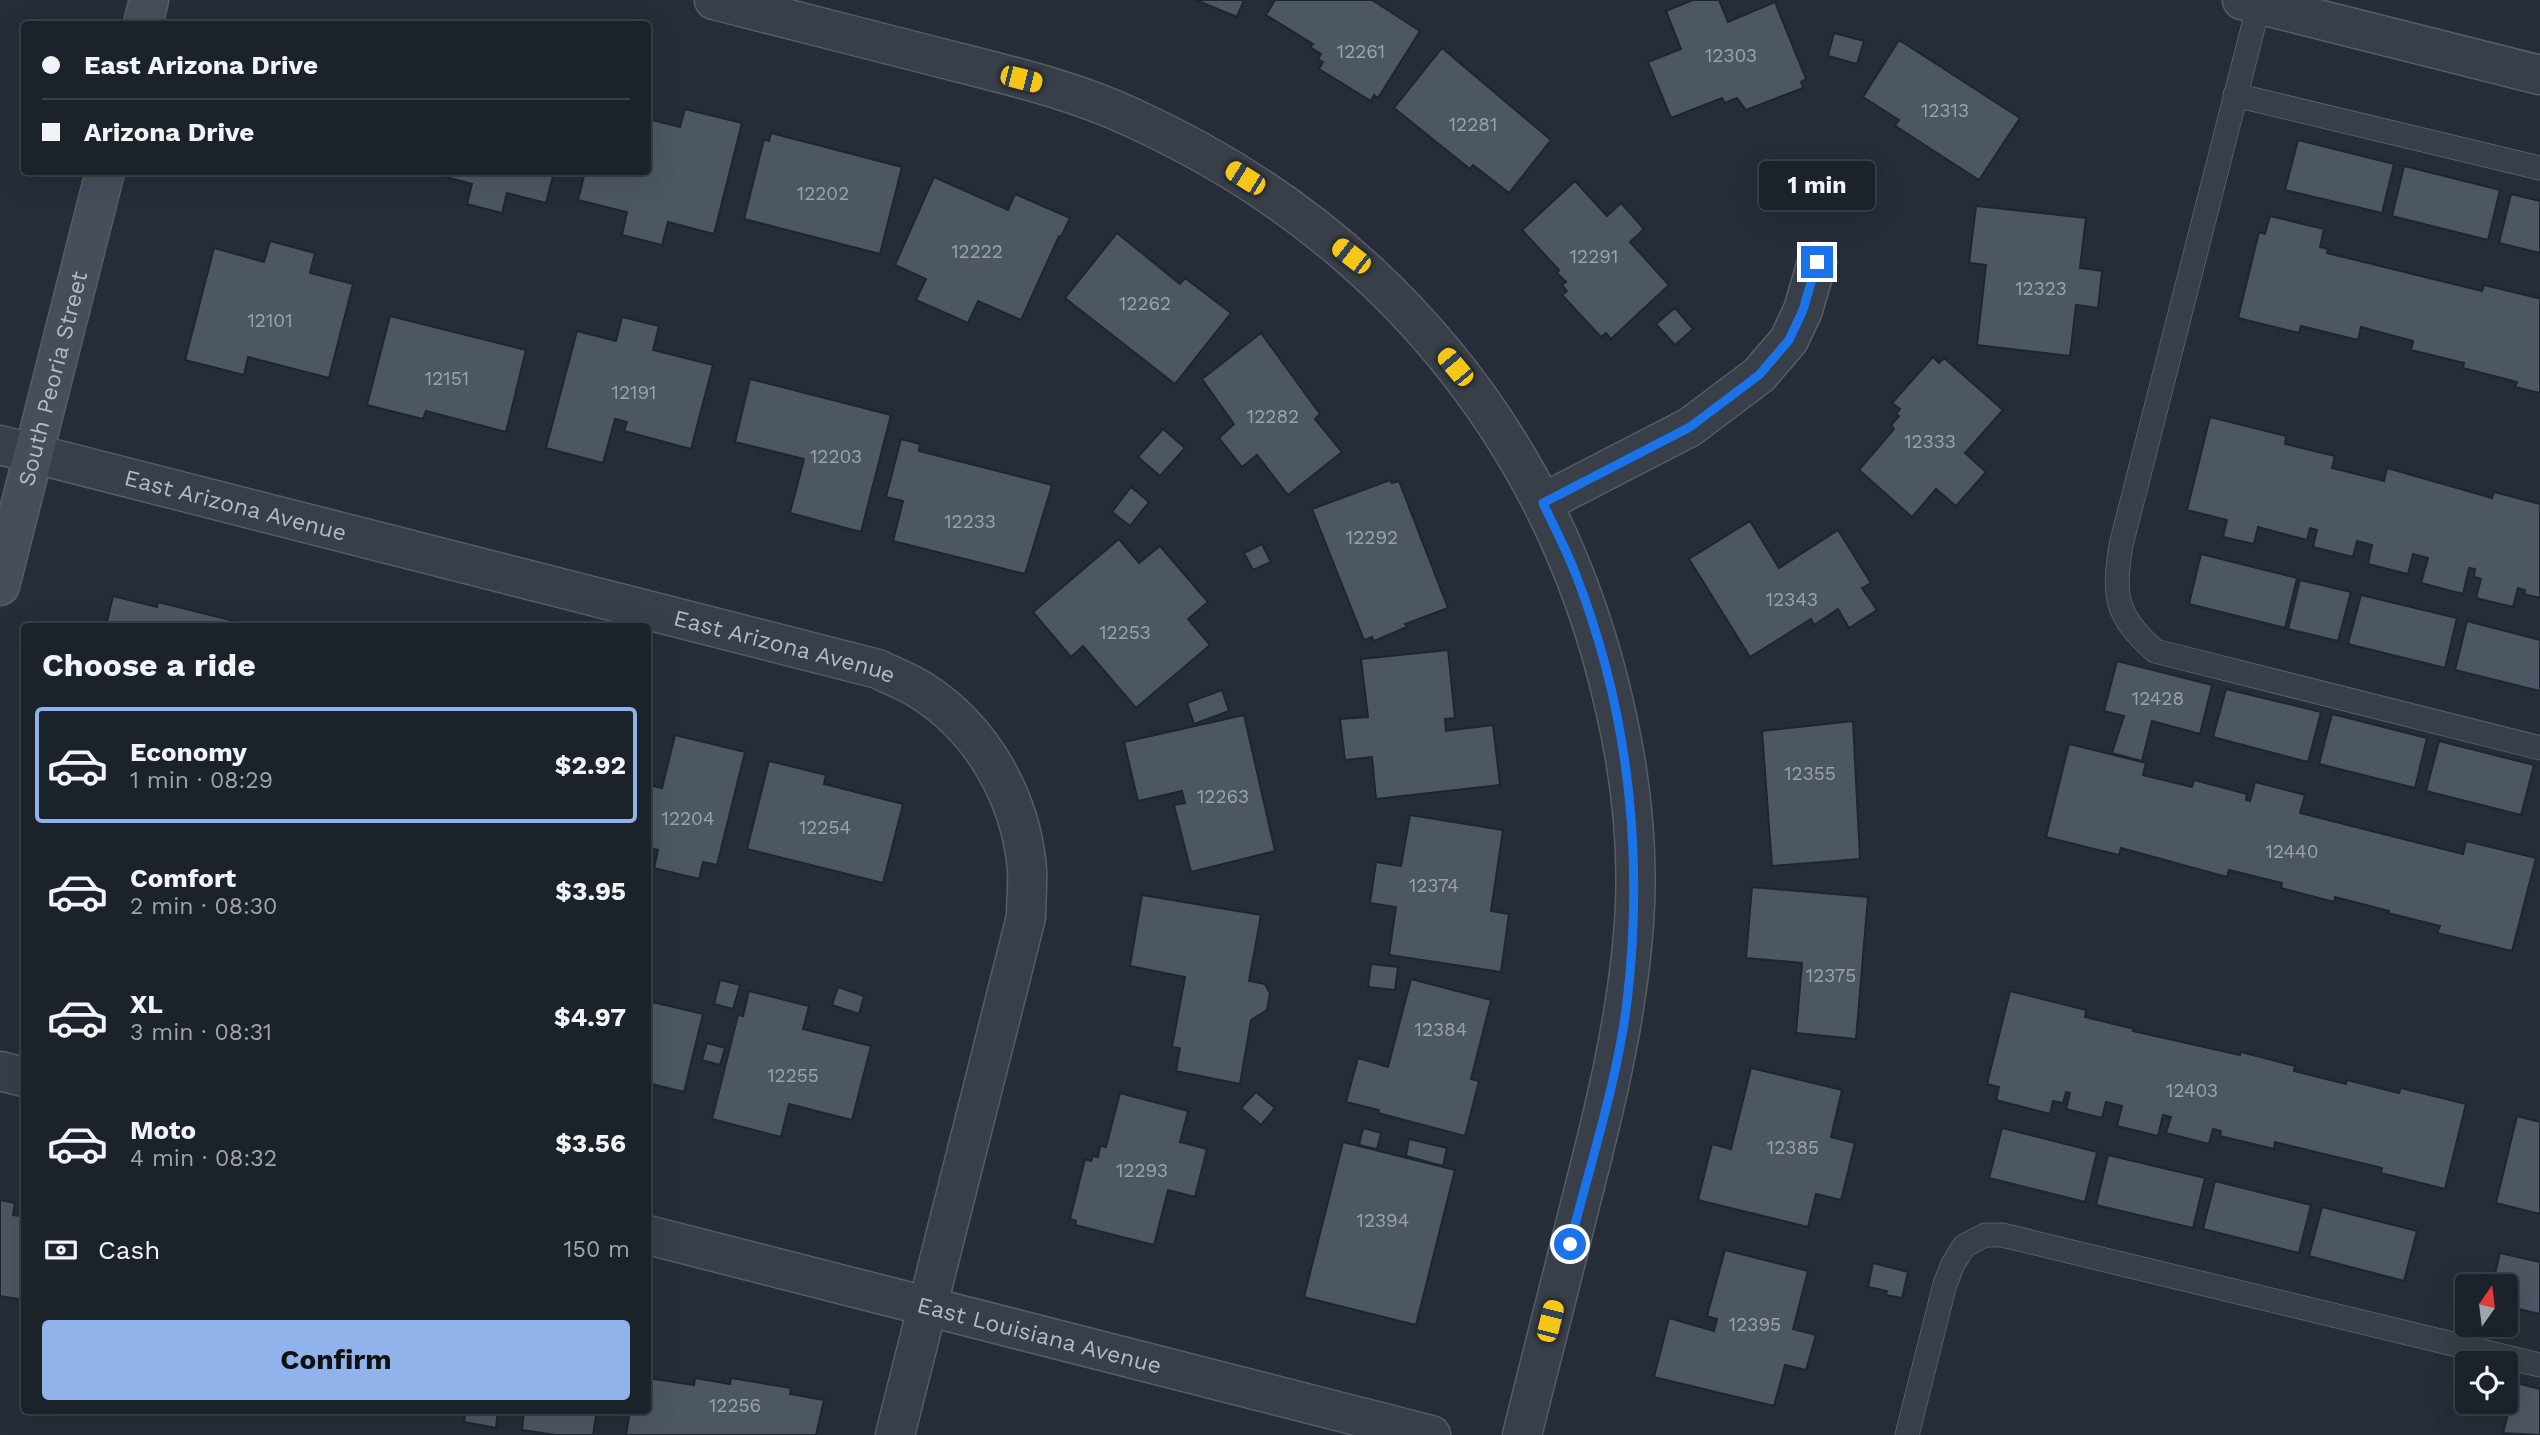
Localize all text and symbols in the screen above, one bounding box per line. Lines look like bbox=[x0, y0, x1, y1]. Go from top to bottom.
house number: 12261 bbox=[1337, 40, 1385, 63]
house number: 12303 bbox=[1705, 44, 1757, 67]
text: East Arizona Drive bbox=[84, 50, 318, 80]
car bbox=[999, 64, 1044, 94]
house number: 12313 bbox=[1921, 99, 1969, 122]
house number: 12281 bbox=[1449, 113, 1497, 136]
text: Arizona Drive bbox=[84, 117, 254, 147]
car bbox=[1222, 158, 1269, 198]
callout: 1 min bbox=[1759, 160, 1875, 210]
text: 1 min bbox=[1787, 172, 1847, 199]
house number: 12202 bbox=[797, 182, 849, 205]
car bbox=[1328, 235, 1375, 277]
house number: 12222 bbox=[951, 240, 1003, 263]
house number: 12291 bbox=[1570, 245, 1618, 268]
route end bbox=[1801, 246, 1833, 278]
street label: South Peoria Street bbox=[12, 268, 93, 489]
house number: 12323 bbox=[2015, 277, 2067, 300]
house number: 12262 bbox=[1119, 292, 1171, 315]
house number: 12101 bbox=[247, 309, 293, 332]
car bbox=[1434, 344, 1477, 390]
house number: 12151 bbox=[425, 367, 469, 390]
house number: 12191 bbox=[611, 381, 657, 404]
house number: 12282 bbox=[1247, 405, 1299, 428]
house number: 12333 bbox=[1904, 430, 1956, 453]
house number: 12203 bbox=[810, 445, 862, 468]
street label: East Arizona Avenue bbox=[122, 464, 349, 546]
house number: 12233 bbox=[944, 510, 996, 533]
house number: 12292 bbox=[1346, 526, 1398, 549]
house number: 12343 bbox=[1766, 588, 1818, 611]
street label: East Arizona Avenue bbox=[671, 604, 900, 689]
house number: 12253 bbox=[1099, 621, 1151, 644]
text: Choose a ride bbox=[42, 646, 256, 684]
house number: 12428 bbox=[2132, 687, 2184, 710]
icon: car bbox=[46, 734, 109, 797]
text: Economy bbox=[130, 737, 247, 767]
text: $2.92 bbox=[555, 750, 626, 780]
house number: 12355 bbox=[1784, 762, 1836, 785]
text: 1 min · 08:29 bbox=[130, 767, 273, 794]
house number: 12263 bbox=[1197, 785, 1249, 808]
house number: 12204 bbox=[662, 807, 715, 830]
house number: 12254 bbox=[799, 816, 851, 839]
house number: 12440 bbox=[2266, 840, 2318, 863]
icon: car bbox=[46, 860, 109, 923]
text: Comfort bbox=[130, 863, 236, 893]
house number: 12374 bbox=[1409, 874, 1459, 897]
text: $3.95 bbox=[555, 876, 626, 906]
text: 2 min · 08:30 bbox=[130, 893, 277, 920]
house number: 12375 bbox=[1806, 964, 1856, 987]
icon: car bbox=[46, 986, 109, 1049]
text: XL bbox=[130, 989, 163, 1019]
text: $4.97 bbox=[554, 1002, 626, 1032]
house number: 12384 bbox=[1415, 1018, 1467, 1041]
text: 3 min · 08:31 bbox=[130, 1019, 272, 1046]
house number: 12255 bbox=[767, 1064, 819, 1087]
house number: 12403 bbox=[2166, 1079, 2218, 1102]
icon: car bbox=[46, 1112, 109, 1175]
text: Moto bbox=[130, 1115, 196, 1145]
text: $3.56 bbox=[555, 1128, 626, 1158]
house number: 12385 bbox=[1767, 1136, 1819, 1159]
text: 4 min · 08:32 bbox=[130, 1145, 277, 1172]
house number: 12293 bbox=[1116, 1159, 1168, 1182]
house number: 12394 bbox=[1357, 1209, 1409, 1232]
route start bbox=[1554, 1228, 1586, 1260]
icon: cash bbox=[42, 1231, 80, 1269]
text: Cash bbox=[98, 1235, 160, 1265]
text: 150 m bbox=[564, 1236, 630, 1263]
north arrow bbox=[2455, 1274, 2518, 1337]
map controls bbox=[2455, 1274, 2518, 1414]
street label: East Louisiana Avenue bbox=[914, 1291, 1164, 1379]
car bbox=[1535, 1298, 1566, 1344]
house number: 12395 bbox=[1729, 1313, 1781, 1336]
button: Confirm bbox=[42, 1320, 630, 1400]
button: locate bbox=[2455, 1351, 2518, 1414]
house number: 12256 bbox=[709, 1394, 761, 1417]

